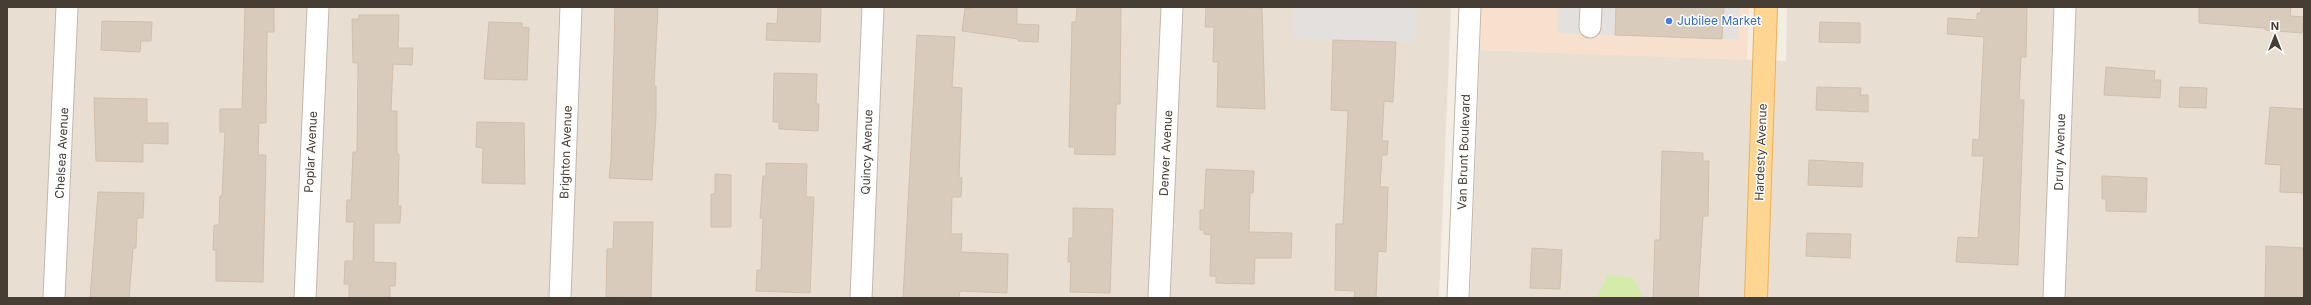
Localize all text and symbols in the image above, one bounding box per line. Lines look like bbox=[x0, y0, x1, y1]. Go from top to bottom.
place label: Jubilee Market bbox=[1677, 13, 1761, 28]
marker: Jubilee Market bbox=[1664, 16, 1674, 26]
north arrow bbox=[2255, 16, 2295, 56]
text: N bbox=[2271, 19, 2279, 33]
street label: Van Brunt Boulevard bbox=[1454, 94, 1473, 210]
street label: Hardesty Avenue bbox=[1751, 103, 1770, 201]
street label: Brighton Avenue bbox=[556, 105, 575, 199]
street label: Chelsea Avenue bbox=[52, 107, 71, 199]
street label: Quincy Avenue bbox=[858, 109, 875, 195]
street label: Denver Avenue bbox=[1156, 110, 1175, 196]
street label: Poplar Avenue bbox=[301, 111, 320, 193]
street label: Drury Avenue bbox=[2051, 113, 2068, 191]

